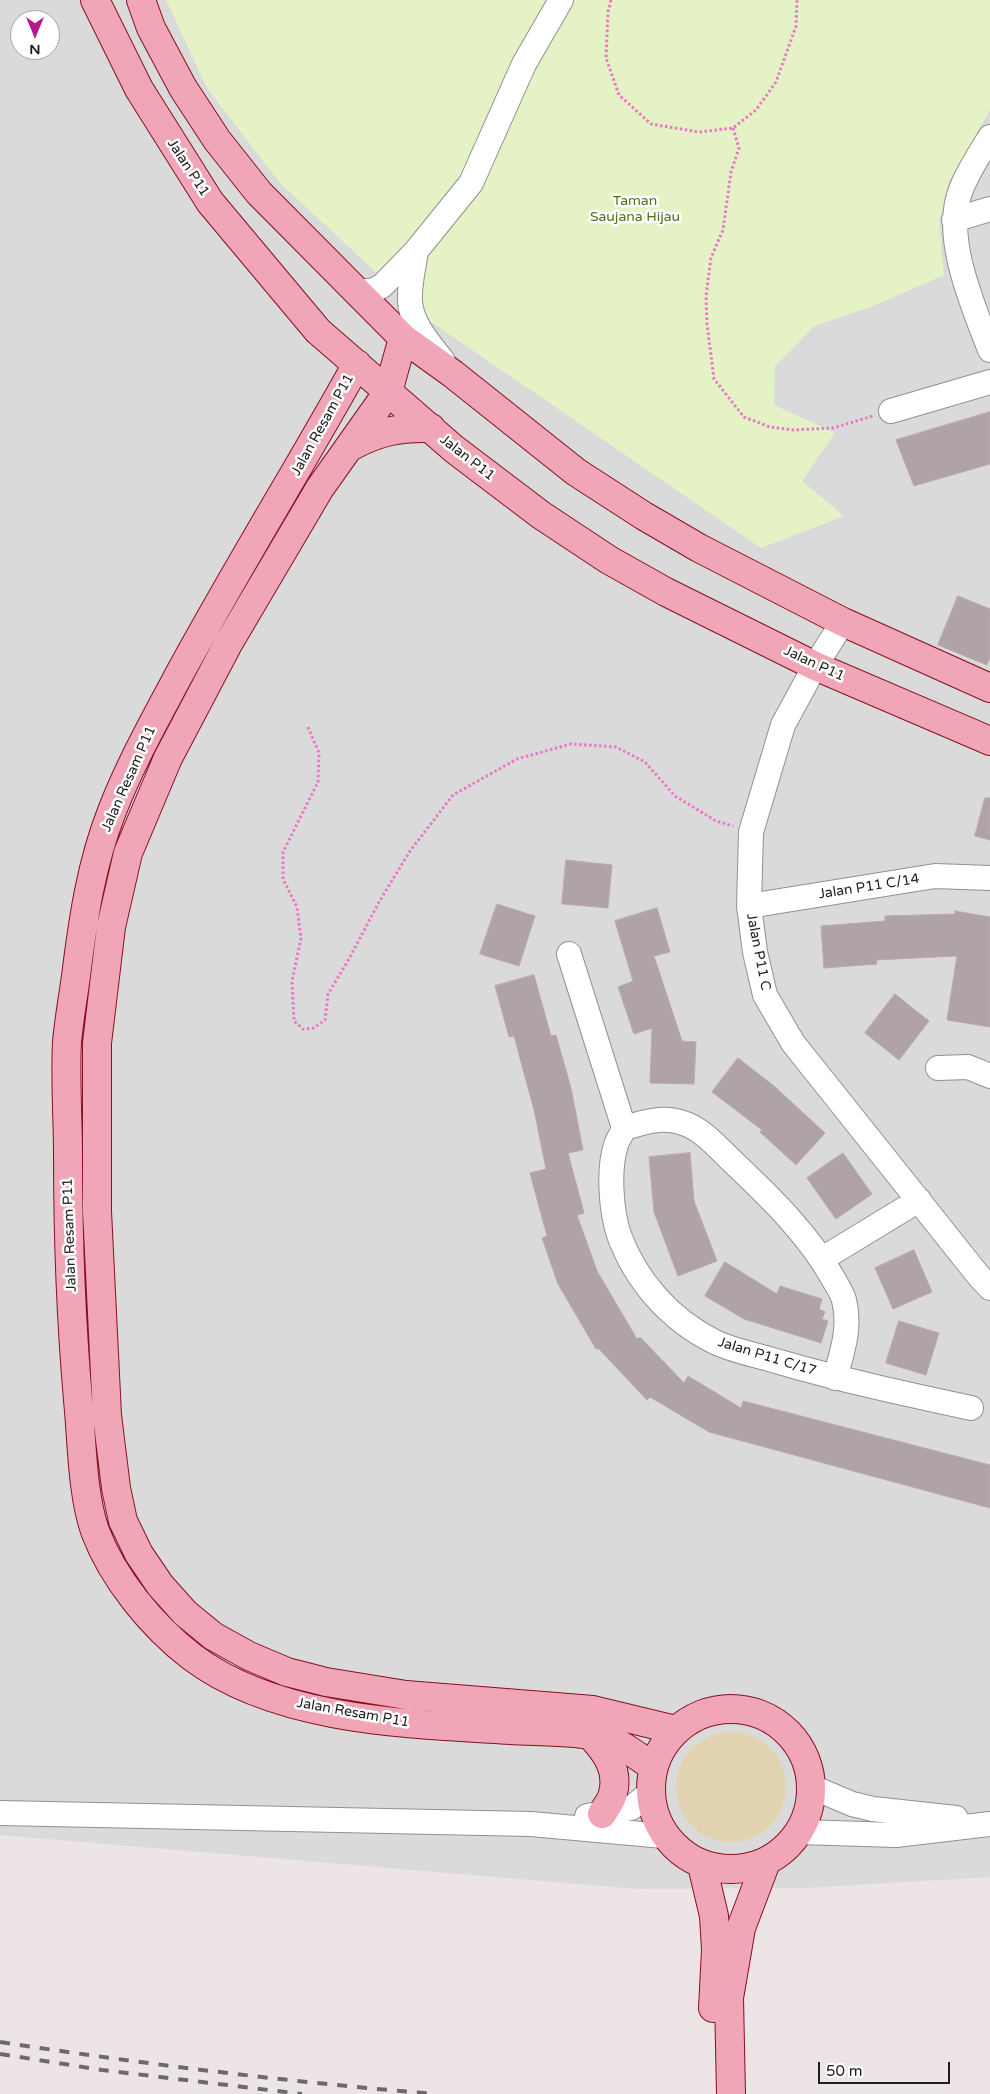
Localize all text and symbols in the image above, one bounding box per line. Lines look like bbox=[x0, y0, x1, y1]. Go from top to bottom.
north arrow bbox=[10, 10, 60, 60]
text: N bbox=[29, 41, 41, 58]
street label: Jalan P11 bbox=[163, 136, 213, 200]
park label: Taman Saujana Hijau bbox=[590, 193, 680, 226]
street label: Jalan Resam P11 bbox=[288, 371, 358, 479]
street label: Jalan P11 bbox=[436, 431, 498, 485]
street label: Jalan P11 bbox=[781, 643, 847, 685]
street label: Jalan Resam P11 bbox=[98, 724, 160, 834]
street label: Jalan P11 C/14 bbox=[817, 871, 921, 903]
street label: Jalan P11 C bbox=[742, 912, 774, 992]
street label: Jalan Resam P11 bbox=[60, 1178, 80, 1292]
street label: Jalan P11 C/17 bbox=[716, 1334, 818, 1380]
street label: Jalan Resam P11 bbox=[295, 1695, 411, 1731]
scale bar bbox=[820, 2052, 952, 2084]
text: 50 m bbox=[826, 2062, 863, 2080]

